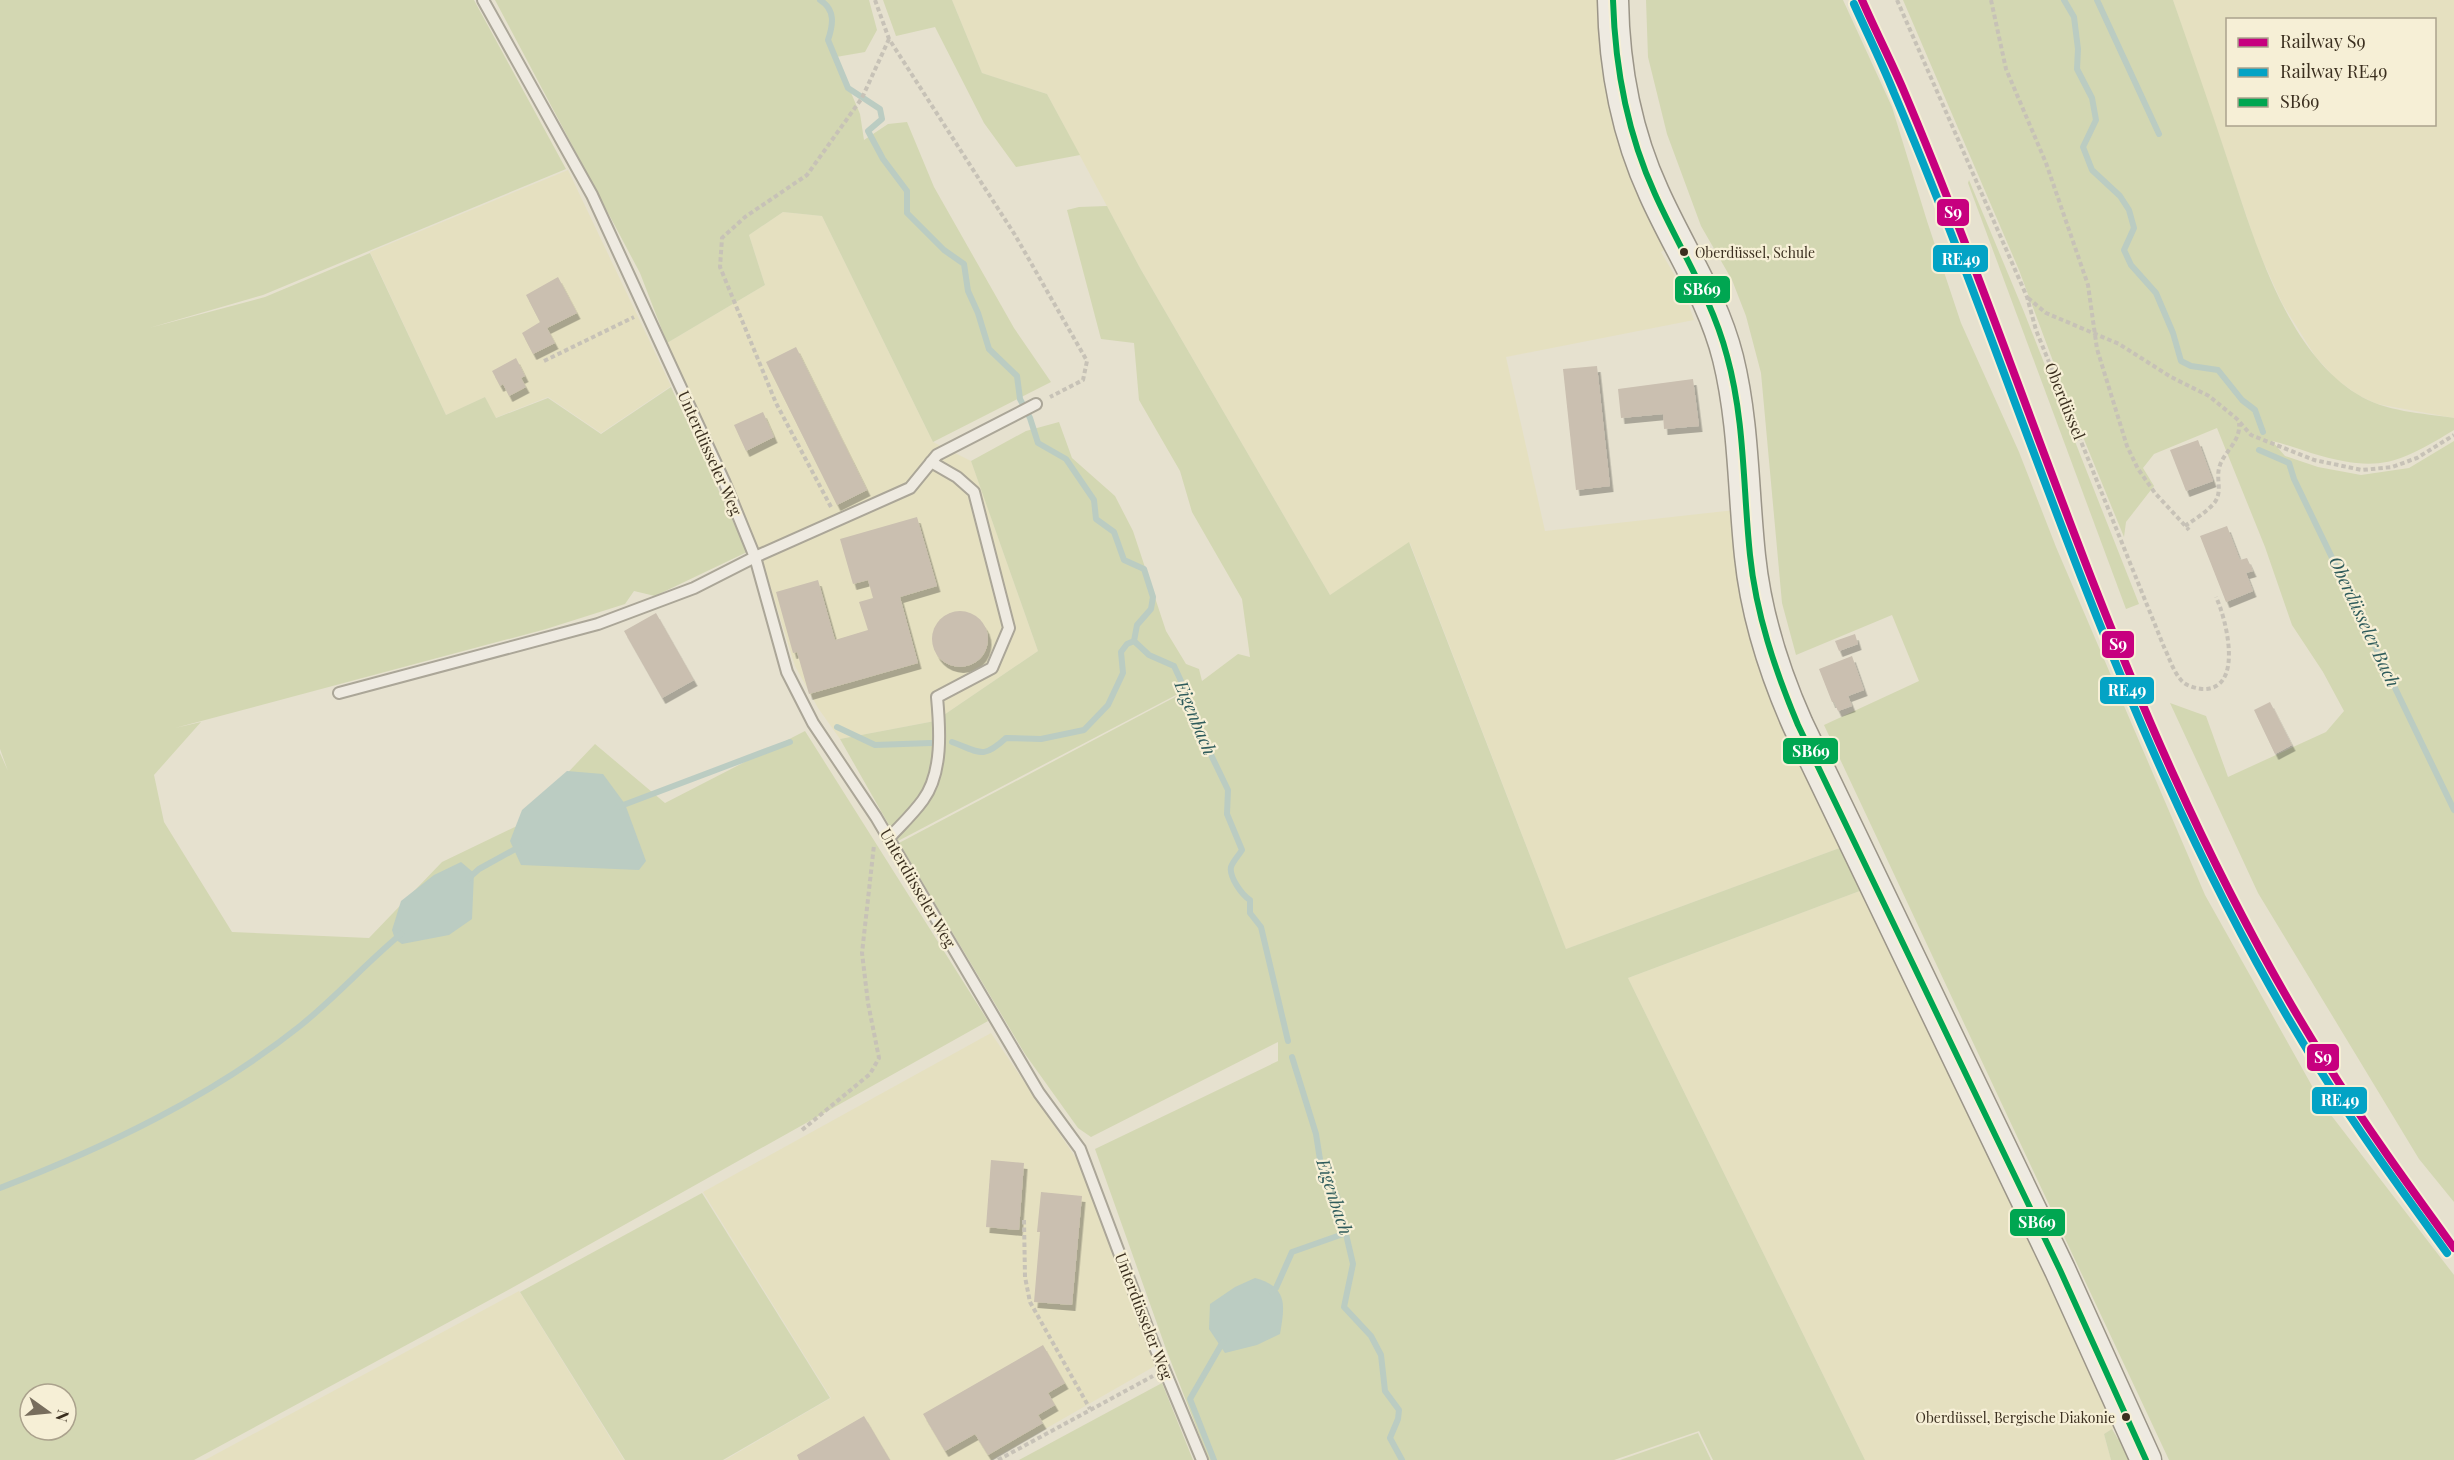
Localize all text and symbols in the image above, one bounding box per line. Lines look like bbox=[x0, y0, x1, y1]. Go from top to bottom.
legend bbox=[2226, 18, 2436, 126]
text: Railway S9 bbox=[2280, 29, 2366, 53]
text: Railway RE49 bbox=[2280, 59, 2387, 83]
text: SB69 bbox=[2280, 89, 2319, 113]
line badge: S9 bbox=[1936, 198, 1970, 227]
text: S9 bbox=[1944, 201, 1962, 222]
place label: Oberdüssel, Schule bbox=[1695, 243, 1815, 262]
line badge: RE49 bbox=[1932, 244, 1989, 273]
marker: Oberdüssel, Schule bbox=[1678, 246, 1690, 258]
text: RE49 bbox=[1942, 248, 1980, 269]
line badge: SB69 bbox=[1674, 275, 1731, 304]
text: SB69 bbox=[1683, 278, 1721, 299]
street label: Oberdüssel bbox=[2040, 359, 2091, 443]
street label: Unterdüsseler Weg bbox=[674, 387, 748, 519]
water label: Oberdüsseler Bach bbox=[2324, 552, 2406, 691]
line badge: S9 bbox=[2101, 630, 2135, 659]
text: S9 bbox=[2109, 633, 2127, 654]
water label: Eigenbach bbox=[1169, 676, 1222, 758]
line badge: RE49 bbox=[2099, 676, 2155, 705]
text: RE49 bbox=[2108, 679, 2146, 700]
line badge: SB69 bbox=[1782, 737, 1839, 765]
text: SB69 bbox=[1792, 740, 1830, 761]
street label: Unterdüsseler Weg bbox=[876, 824, 961, 952]
line badge: S9 bbox=[2306, 1043, 2340, 1072]
text: S9 bbox=[2314, 1046, 2332, 1067]
line badge: RE49 bbox=[2311, 1086, 2368, 1115]
text: RE49 bbox=[2321, 1089, 2359, 1110]
water label: Eigenbach bbox=[1311, 1155, 1359, 1238]
line badge: SB69 bbox=[2009, 1208, 2066, 1237]
text: SB69 bbox=[2018, 1211, 2056, 1232]
street label: Unterdüsseler Weg bbox=[1111, 1249, 1179, 1383]
north arrow bbox=[18, 1382, 78, 1442]
text: N bbox=[51, 1408, 75, 1425]
place label: Oberdüssel, Bergische Diakonie bbox=[1916, 1408, 2115, 1427]
marker: Oberdüssel, Bergische Diakonie bbox=[2120, 1411, 2132, 1423]

